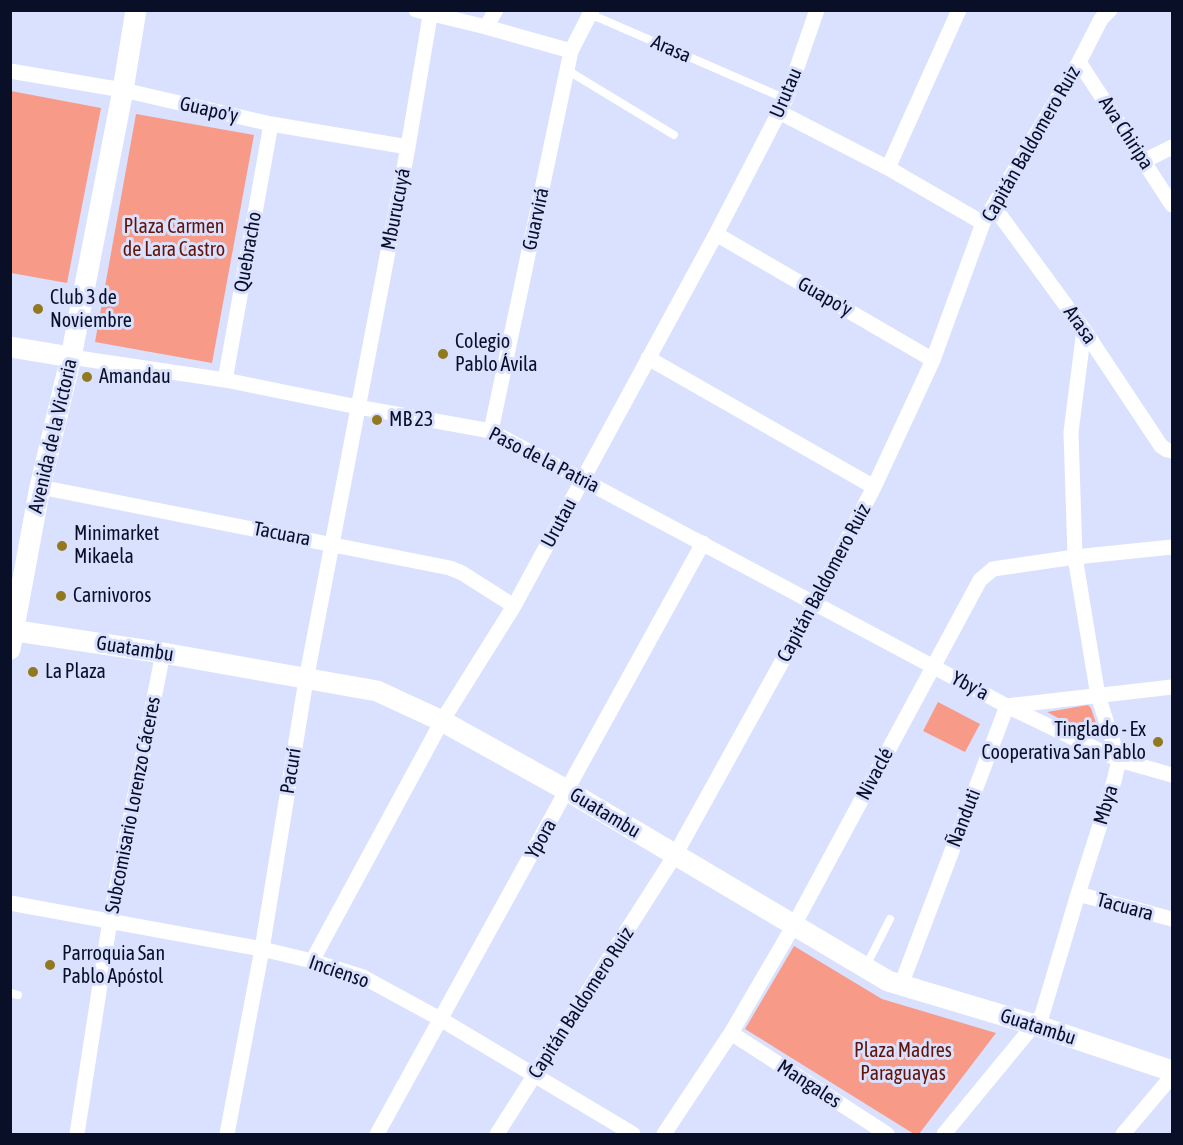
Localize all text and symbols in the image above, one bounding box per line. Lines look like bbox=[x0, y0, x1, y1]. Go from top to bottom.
street label: Arasa bbox=[647, 30, 695, 68]
street label: Capitán Baldomero Ruiz bbox=[977, 62, 1085, 226]
street label: Urutau bbox=[765, 64, 807, 122]
street label: Guapo'y bbox=[177, 92, 241, 128]
street label: Ava Chiripa bbox=[1093, 92, 1159, 174]
street label: Mburucuyá bbox=[376, 166, 416, 252]
street label: Guarvirá bbox=[518, 186, 554, 252]
street label: Quebracho bbox=[229, 210, 267, 294]
park label: Plaza Carmen de Lara Castro bbox=[123, 215, 225, 262]
street label: Guapo'y bbox=[793, 272, 857, 322]
place label: Club 3 de Noviembre bbox=[50, 286, 132, 333]
street label: Arasa bbox=[1058, 301, 1102, 349]
marker: Club 3 de Noviembre bbox=[31, 302, 45, 316]
place label: Colegio Pablo Ávila bbox=[455, 330, 538, 377]
marker: Colegio Pablo Ávila bbox=[436, 347, 450, 361]
street label: Avenida de la Victoria bbox=[24, 356, 82, 516]
place label: Amandau bbox=[99, 365, 171, 389]
marker: Amandau bbox=[80, 370, 94, 384]
place label: MB 23 bbox=[389, 408, 433, 432]
marker: MB 23 bbox=[370, 413, 384, 427]
street label: Paso de la Patria bbox=[485, 422, 603, 498]
street label: Urutau bbox=[536, 494, 582, 552]
street label: Capitán Baldomero Ruiz bbox=[772, 500, 876, 666]
street label: Tacuara bbox=[251, 517, 313, 551]
place label: Minimarket Mikaela bbox=[74, 522, 159, 569]
marker: Minimarket Mikaela bbox=[55, 539, 69, 553]
place label: Carnivoros bbox=[73, 584, 151, 608]
marker: Carnivoros bbox=[54, 589, 68, 603]
street label: Guatambu bbox=[95, 631, 175, 667]
place label: La Plaza bbox=[45, 660, 106, 684]
marker: La Plaza bbox=[26, 665, 40, 679]
street label: Yby'a bbox=[947, 666, 993, 706]
street label: Subcomisario Lorenzo Cáceres bbox=[100, 695, 166, 915]
place label: Tinglado - Ex Cooperativa San Pablo bbox=[982, 718, 1146, 765]
marker: Tinglado - Ex Cooperativa San Pablo bbox=[1151, 735, 1165, 749]
street label: Nivaclé bbox=[851, 744, 899, 804]
street label: Pacurí bbox=[276, 746, 306, 796]
street label: Mbya bbox=[1089, 782, 1123, 828]
street label: Guatambu bbox=[565, 783, 645, 843]
street label: Ñanduti bbox=[942, 786, 986, 850]
street label: Ypora bbox=[520, 815, 562, 863]
street label: Tacuara bbox=[1094, 888, 1156, 926]
street label: Capitán Baldomero Ruiz bbox=[523, 923, 639, 1083]
place label: Parroquia San Pablo Apóstol bbox=[62, 942, 165, 989]
street label: Incienso bbox=[306, 951, 372, 993]
marker: Parroquia San Pablo Apóstol bbox=[43, 958, 57, 972]
street label: Guatambu bbox=[997, 1004, 1079, 1050]
park label: Plaza Madres Paraguayas bbox=[854, 1039, 952, 1086]
street label: Mangales bbox=[773, 1055, 845, 1113]

